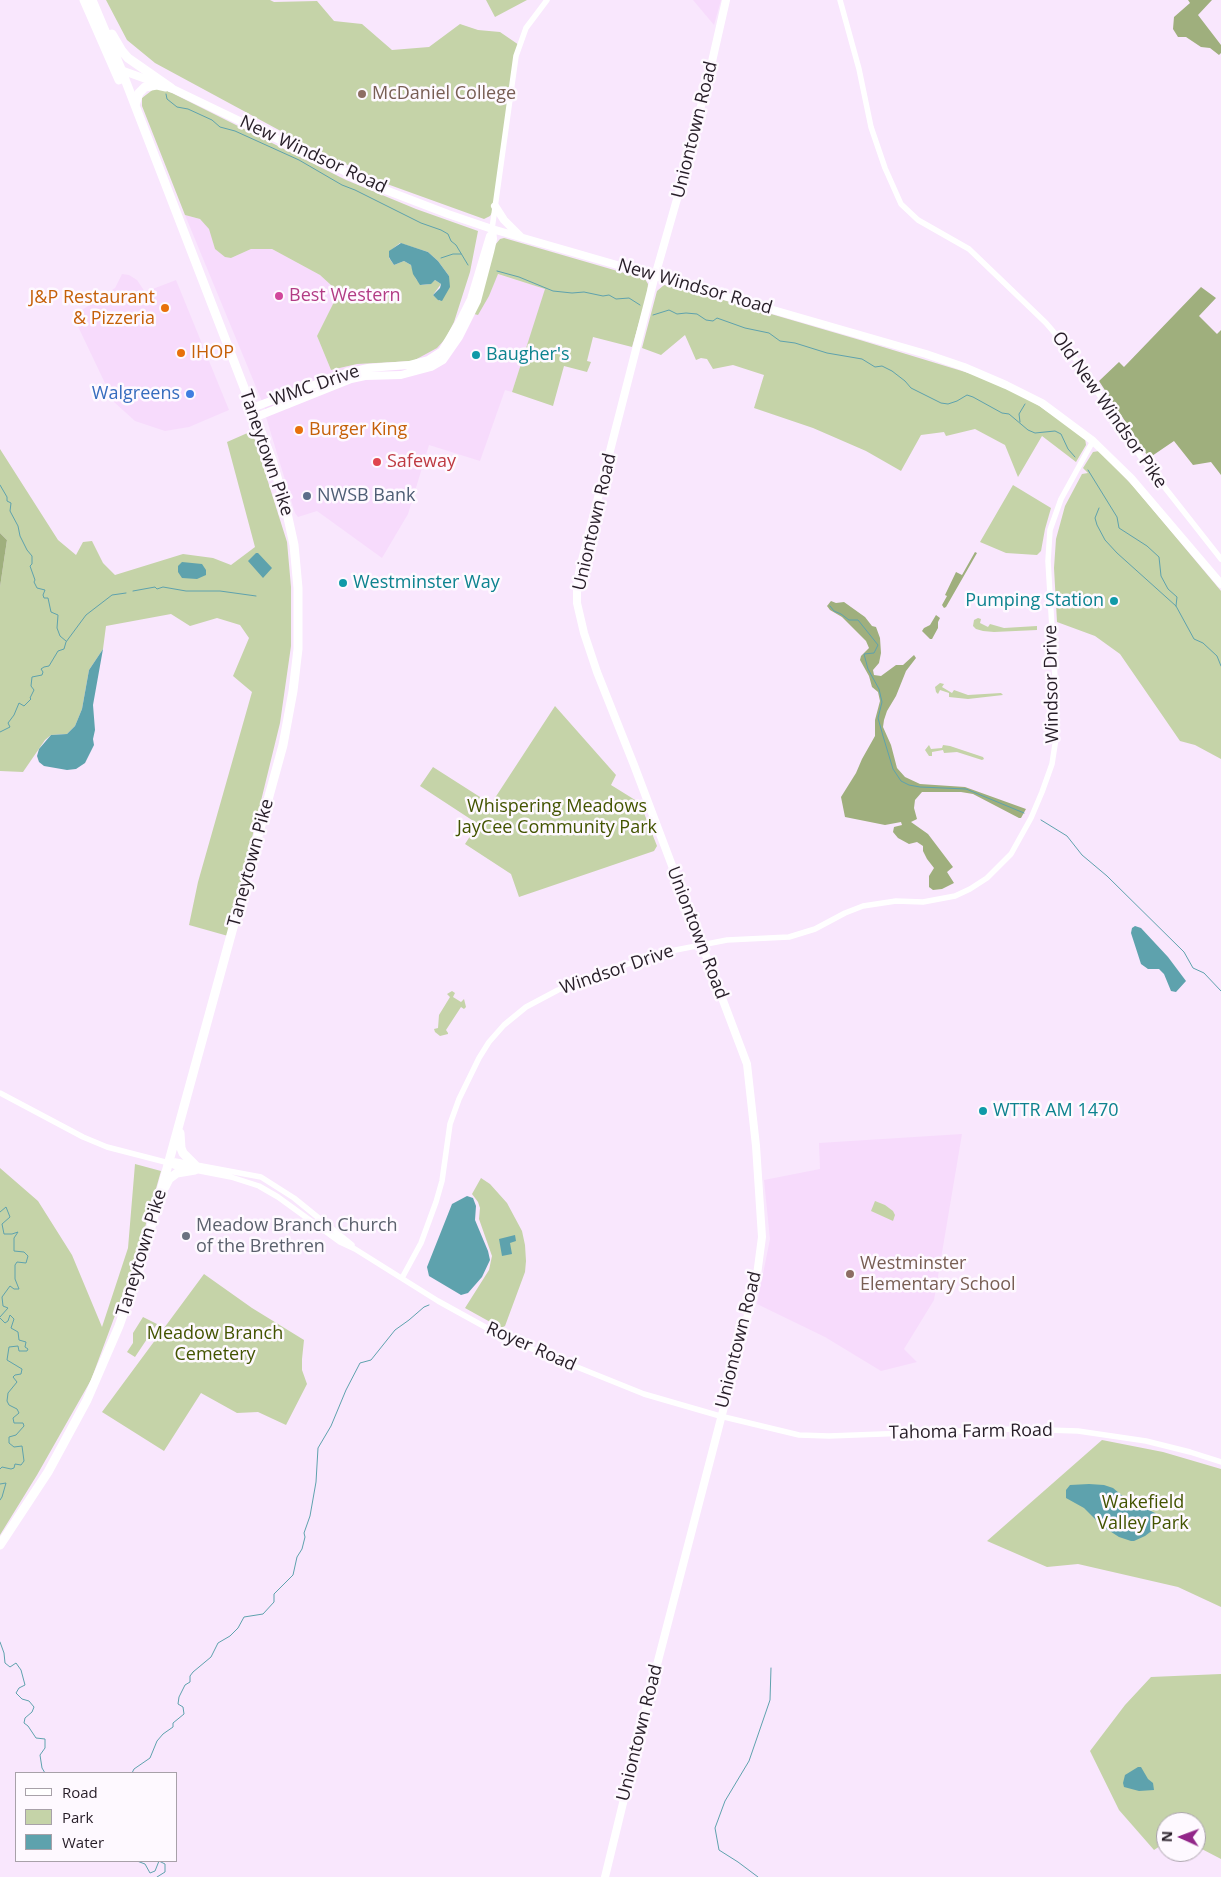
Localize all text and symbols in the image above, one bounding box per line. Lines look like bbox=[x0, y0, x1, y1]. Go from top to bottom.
street label: Uniontown Road bbox=[668, 59, 722, 201]
place label: McDaniel College bbox=[372, 83, 516, 105]
marker: McDaniel College bbox=[356, 88, 368, 100]
street label: New Windsor Road bbox=[236, 111, 390, 199]
street label: New Windsor Road bbox=[615, 255, 775, 319]
place label: Best Western bbox=[289, 285, 401, 307]
place label: J&P Restaurant & Pizzeria bbox=[29, 287, 155, 330]
marker: Best Western bbox=[273, 290, 285, 302]
marker: J&P Restaurant & Pizzeria bbox=[159, 302, 171, 314]
street label: Old New Windsor Pike bbox=[1047, 328, 1171, 492]
place label: IHOP bbox=[191, 342, 234, 364]
place label: Baugher's bbox=[486, 344, 569, 366]
marker: IHOP bbox=[175, 347, 187, 359]
marker: Baugher's bbox=[470, 349, 482, 361]
street label: WMC Drive bbox=[268, 361, 362, 411]
place label: Walgreens bbox=[92, 383, 180, 405]
street label: Taneytown Pike bbox=[234, 387, 298, 519]
marker: Walgreens bbox=[184, 388, 196, 400]
place label: Burger King bbox=[309, 419, 407, 441]
marker: Burger King bbox=[293, 424, 305, 436]
place label: Safeway bbox=[387, 451, 456, 473]
street label: Uniontown Road bbox=[569, 451, 621, 593]
marker: Safeway bbox=[371, 456, 383, 468]
place label: NWSB Bank bbox=[317, 485, 415, 507]
marker: NWSB Bank bbox=[301, 490, 313, 502]
place label: Westminster Way bbox=[353, 572, 500, 594]
marker: Westminster Way bbox=[337, 577, 349, 589]
place label: Pumping Station bbox=[965, 590, 1104, 612]
marker: Pumping Station bbox=[1108, 595, 1120, 607]
street label: Windsor Drive bbox=[1040, 624, 1064, 744]
street label: Taneytown Pike bbox=[223, 796, 279, 930]
park label: Whispering Meadows JayCee Community Park bbox=[457, 796, 657, 839]
street label: Uniontown Road bbox=[662, 864, 732, 1002]
street label: Windsor Drive bbox=[557, 940, 677, 1000]
place label: WTTR AM 1470 bbox=[993, 1100, 1119, 1122]
marker: WTTR AM 1470 bbox=[977, 1105, 989, 1117]
street label: Taneytown Pike bbox=[112, 1187, 172, 1319]
place label: Meadow Branch Church of the Brethren bbox=[196, 1215, 398, 1258]
marker: Meadow Branch Church of the Brethren bbox=[180, 1230, 192, 1242]
place label: Westminster Elementary School bbox=[860, 1253, 1016, 1296]
marker: Westminster Elementary School bbox=[844, 1268, 856, 1280]
street label: Uniontown Road bbox=[712, 1269, 766, 1411]
street label: Royer Road bbox=[483, 1318, 579, 1376]
park label: Meadow Branch Cemetery bbox=[147, 1323, 283, 1366]
street label: Tahoma Farm Road bbox=[889, 1420, 1053, 1444]
park label: Wakefield Valley Park bbox=[1097, 1492, 1189, 1535]
street label: Uniontown Road bbox=[613, 1662, 667, 1804]
legend bbox=[15, 1772, 178, 1862]
text: Road bbox=[62, 1782, 98, 1802]
text: Park bbox=[62, 1807, 93, 1827]
north arrow bbox=[1156, 1812, 1206, 1862]
text: N bbox=[1157, 1830, 1176, 1843]
text: Water bbox=[62, 1832, 104, 1852]

